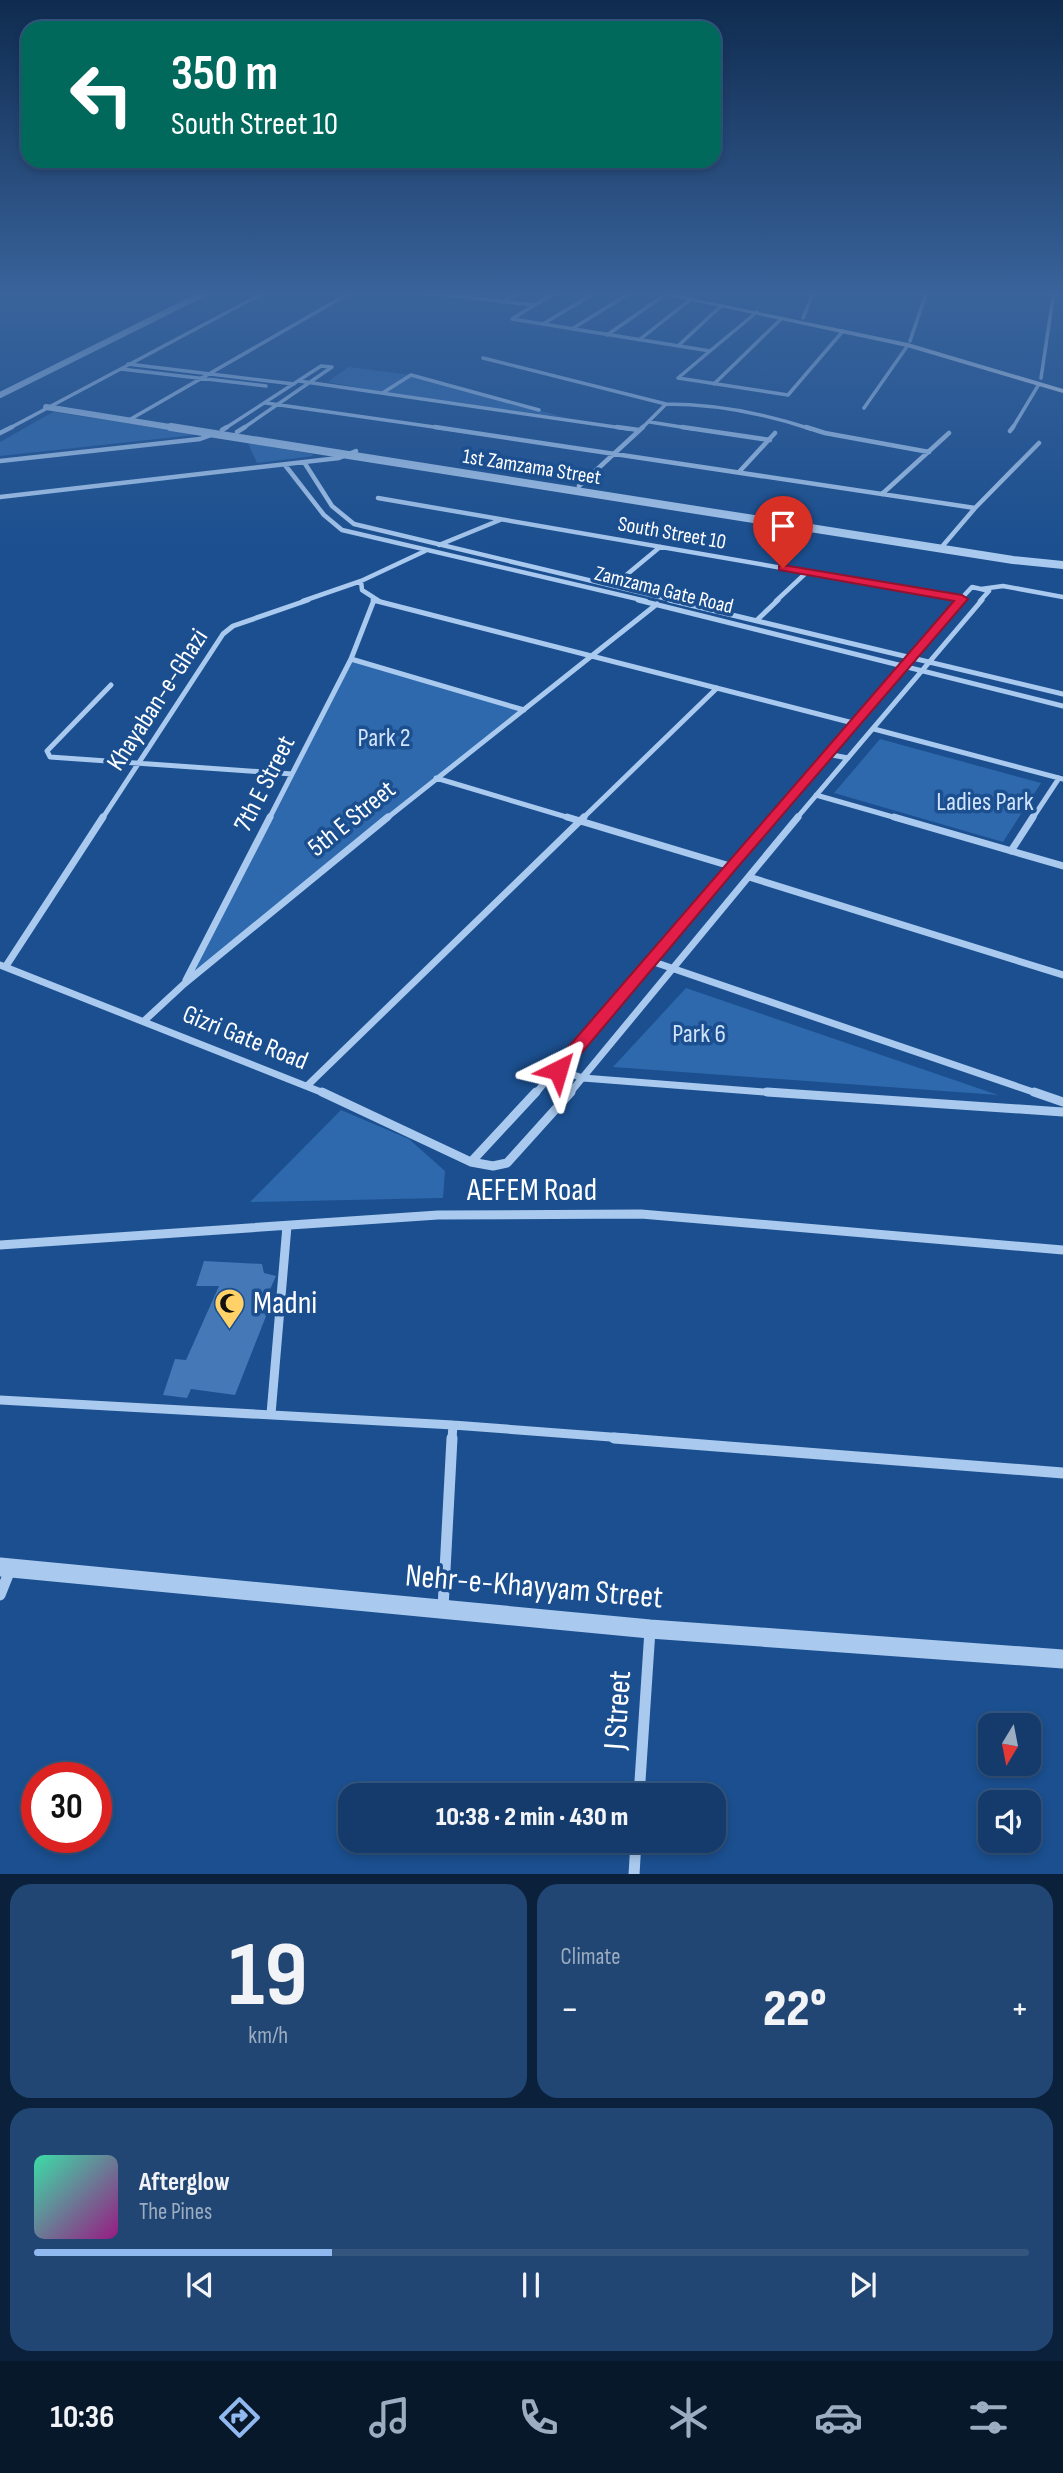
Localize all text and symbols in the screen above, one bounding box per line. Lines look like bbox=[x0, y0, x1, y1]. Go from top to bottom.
text: 350 m bbox=[171, 45, 278, 104]
icon: left bbox=[56, 49, 147, 140]
text: South Street 10 bbox=[171, 105, 338, 144]
street label: 1st Zamzama Street bbox=[461, 444, 603, 490]
pin bbox=[753, 496, 813, 568]
icon: arrive bbox=[764, 507, 802, 545]
street label: South Street 10 bbox=[616, 511, 728, 555]
street label: Zamzama Gate Road bbox=[592, 561, 736, 619]
street label: Khayaban-e-Ghazi bbox=[101, 624, 215, 776]
park label: Park 2 bbox=[358, 723, 410, 754]
street label: 7th E Street bbox=[228, 731, 302, 837]
street label: 5th E Street bbox=[302, 774, 402, 864]
park label: Ladies Park bbox=[936, 787, 1034, 818]
street label: Gizri Gate Road bbox=[178, 999, 312, 1077]
park label: Park 6 bbox=[672, 1019, 726, 1050]
position arrow bbox=[521, 1033, 595, 1107]
street label: AEFEM Road bbox=[466, 1171, 597, 1210]
place label: Madni bbox=[253, 1284, 317, 1323]
mosque icon: Madni bbox=[213, 1286, 247, 1330]
street label: Nehr-e-Khayyam Street bbox=[404, 1556, 664, 1618]
street label: J Street bbox=[596, 1669, 640, 1752]
north arrow bbox=[978, 1713, 1041, 1776]
map controls bbox=[978, 1713, 1041, 1853]
speed limit sign: 30 bbox=[21, 1762, 112, 1853]
button: sound bbox=[978, 1790, 1041, 1853]
text: 10:38 · 2 min · 430 m bbox=[436, 1802, 628, 1833]
text: 19 bbox=[229, 1922, 308, 2031]
text: Climate bbox=[561, 1943, 620, 1971]
text: 22° bbox=[763, 1978, 827, 2041]
text: − bbox=[561, 1987, 579, 2032]
text: + bbox=[1010, 1987, 1029, 2032]
text: km/h bbox=[248, 2022, 288, 2050]
text: Afterglow bbox=[139, 2167, 230, 2198]
text: The Pines bbox=[139, 2198, 212, 2226]
icon: previous bbox=[181, 2266, 219, 2304]
icon: pause bbox=[512, 2266, 550, 2304]
icon: next bbox=[844, 2266, 882, 2304]
icon: directions bbox=[215, 2393, 264, 2442]
icon: music bbox=[365, 2393, 414, 2442]
icon: phone bbox=[514, 2393, 563, 2442]
icon: climate bbox=[664, 2393, 713, 2442]
icon: car bbox=[814, 2393, 863, 2442]
icon: filters bbox=[964, 2393, 1013, 2442]
text: 10:36 bbox=[50, 2398, 114, 2437]

